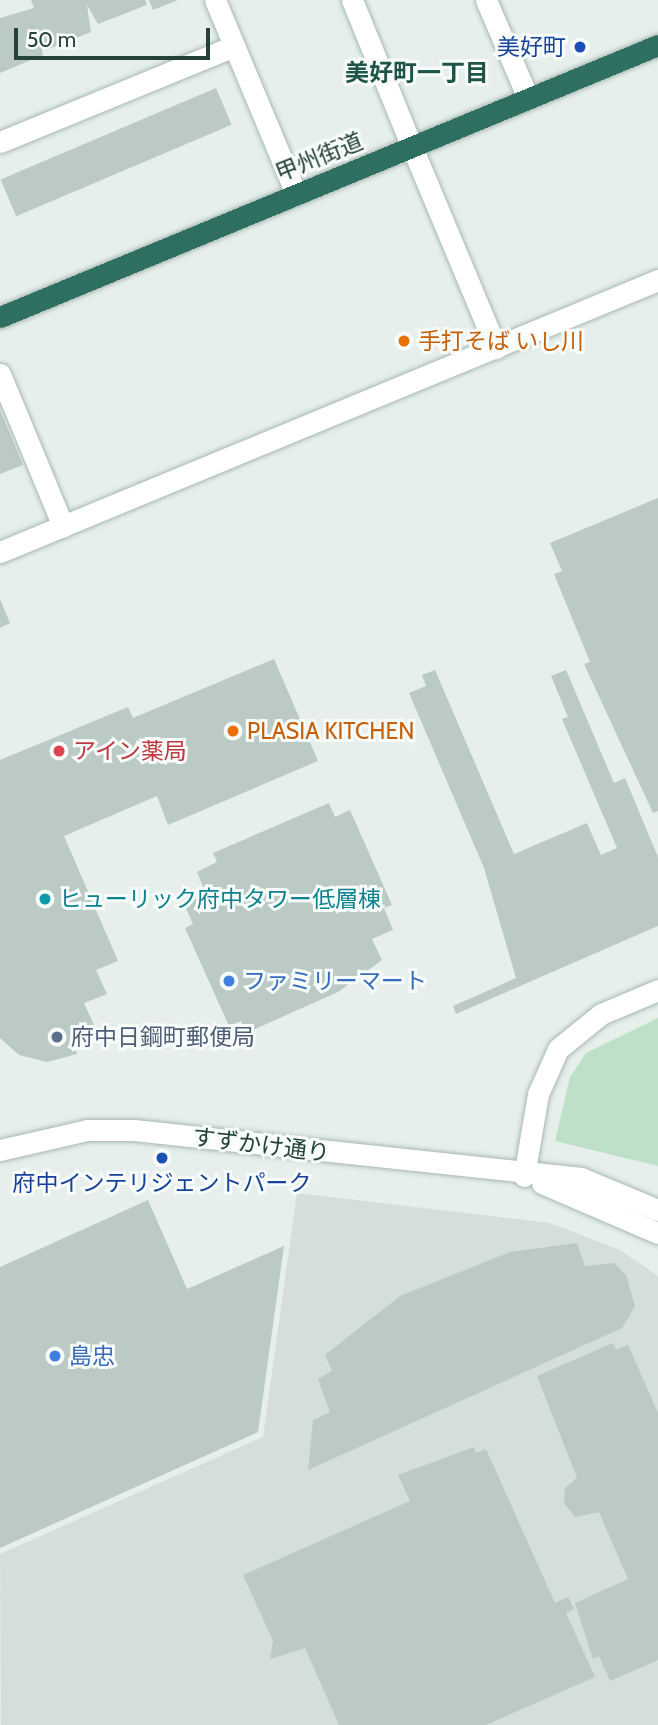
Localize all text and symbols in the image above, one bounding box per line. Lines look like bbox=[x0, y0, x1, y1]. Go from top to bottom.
scale bar bbox=[18, 14, 214, 58]
text: 50 m bbox=[27, 27, 76, 52]
place label: 美好町 bbox=[497, 33, 566, 61]
marker: 美好町 bbox=[572, 39, 588, 55]
district label: 美好町一丁目 bbox=[345, 59, 489, 87]
street label: 甲州街道 bbox=[271, 127, 367, 187]
place label: 手打そば いし川 bbox=[418, 327, 584, 355]
marker: 手打そば いし川 bbox=[396, 333, 412, 349]
place label: PLASIA KITCHEN bbox=[247, 717, 414, 745]
marker: PLASIA KITCHEN bbox=[225, 723, 241, 739]
place label: アイン薬局 bbox=[73, 737, 188, 765]
marker: アイン薬局 bbox=[51, 743, 67, 759]
place label: ヒューリック府中タワー低層棟 bbox=[59, 885, 381, 913]
marker: ヒューリック府中タワー低層棟 bbox=[37, 891, 53, 907]
place label: ファミリーマート bbox=[243, 967, 427, 995]
marker: ファミリーマート bbox=[221, 973, 237, 989]
place label: 府中日鋼町郵便局 bbox=[71, 1023, 255, 1051]
marker: 府中日鋼町郵便局 bbox=[49, 1029, 65, 1045]
street label: すずかけ通り bbox=[191, 1123, 331, 1167]
marker: 府中インテリジェントパーク bbox=[154, 1150, 170, 1166]
place label: 府中インテリジェントパーク bbox=[13, 1169, 311, 1197]
place label: 島忠 bbox=[69, 1342, 115, 1370]
marker: 島忠 bbox=[47, 1348, 63, 1364]

